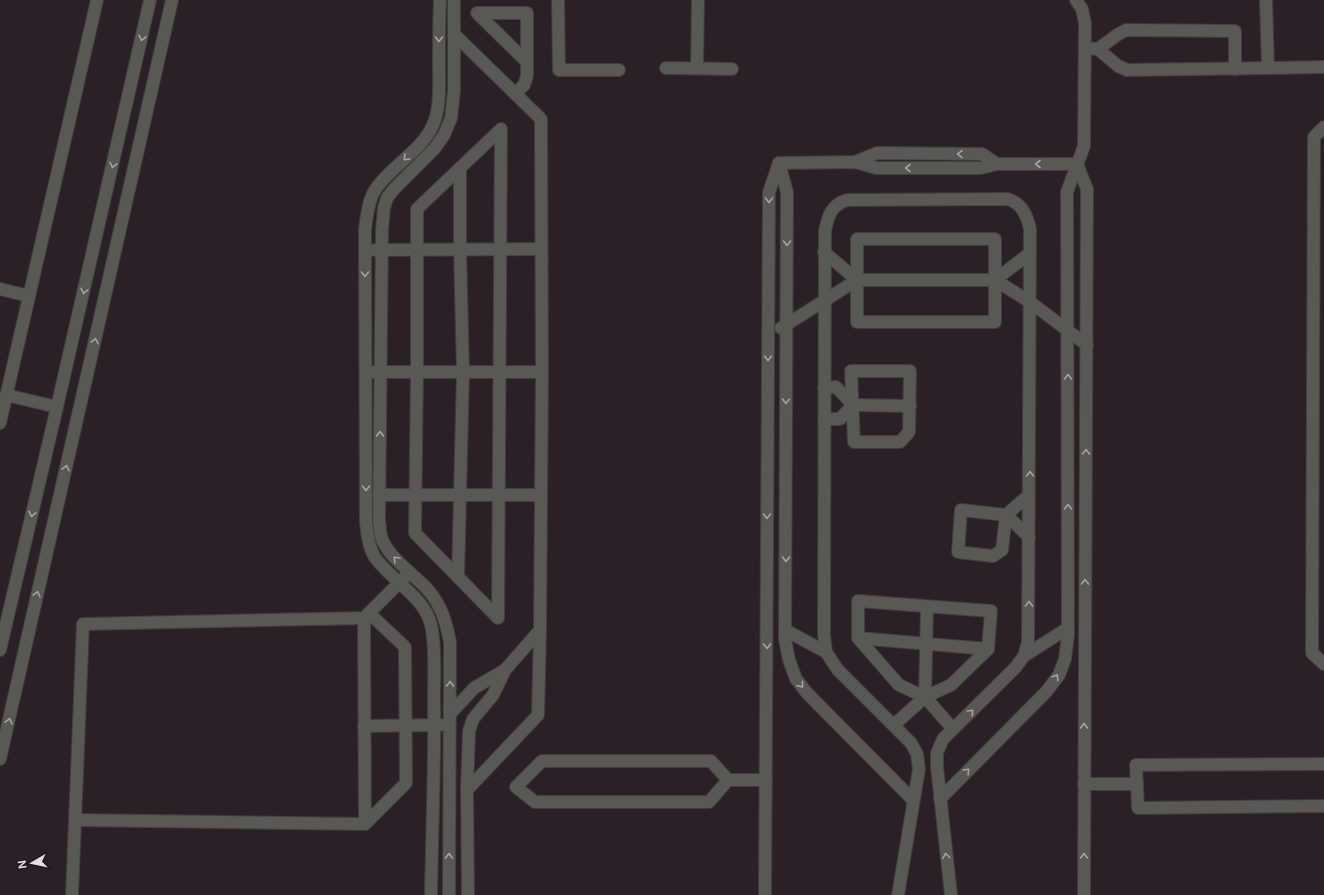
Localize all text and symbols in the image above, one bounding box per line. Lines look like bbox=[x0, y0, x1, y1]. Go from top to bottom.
one-way arrow bbox=[138, 35, 146, 41]
one-way arrow bbox=[435, 36, 443, 42]
one-way arrow bbox=[957, 150, 963, 158]
one-way arrow bbox=[403, 153, 411, 161]
one-way arrow bbox=[1035, 160, 1041, 168]
one-way arrow bbox=[109, 162, 117, 168]
one-way arrow bbox=[905, 164, 911, 172]
one-way arrow bbox=[765, 197, 773, 203]
one-way arrow bbox=[783, 240, 791, 246]
one-way arrow bbox=[361, 271, 369, 277]
one-way arrow bbox=[80, 288, 88, 295]
one-way arrow bbox=[90, 338, 98, 344]
one-way arrow bbox=[764, 355, 772, 361]
one-way arrow bbox=[1064, 374, 1072, 380]
one-way arrow bbox=[782, 398, 790, 404]
one-way arrow bbox=[376, 431, 384, 437]
one-way arrow bbox=[1082, 449, 1090, 455]
one-way arrow bbox=[61, 464, 69, 471]
one-way arrow bbox=[1026, 471, 1034, 477]
one-way arrow bbox=[362, 485, 370, 491]
one-way arrow bbox=[1064, 504, 1072, 510]
one-way arrow bbox=[29, 510, 37, 517]
one-way arrow bbox=[763, 513, 771, 519]
one-way arrow bbox=[394, 556, 401, 563]
one-way arrow bbox=[781, 556, 790, 562]
one-way arrow bbox=[1081, 579, 1089, 585]
one-way arrow bbox=[33, 591, 41, 598]
one-way arrow bbox=[1025, 601, 1033, 607]
one-way arrow bbox=[763, 643, 771, 649]
one-way arrow bbox=[1052, 674, 1059, 681]
one-way arrow bbox=[446, 681, 454, 687]
one-way arrow bbox=[796, 681, 803, 688]
one-way arrow bbox=[966, 709, 974, 717]
one-way arrow bbox=[4, 718, 12, 724]
one-way arrow bbox=[1080, 723, 1088, 729]
one-way arrow bbox=[962, 768, 970, 776]
north arrow bbox=[12, 843, 52, 883]
one-way arrow bbox=[445, 853, 453, 859]
one-way arrow bbox=[942, 853, 951, 859]
one-way arrow bbox=[1080, 853, 1088, 859]
text: N bbox=[15, 859, 30, 870]

